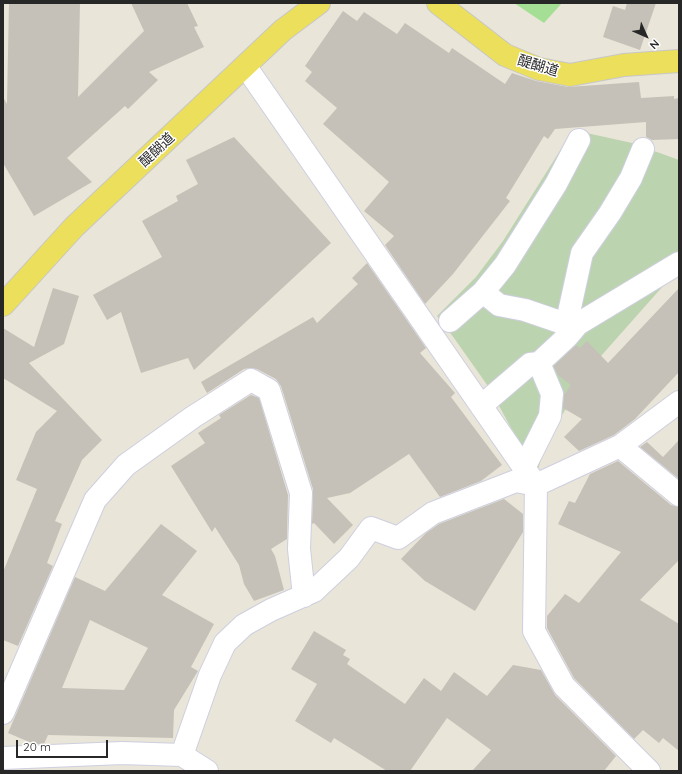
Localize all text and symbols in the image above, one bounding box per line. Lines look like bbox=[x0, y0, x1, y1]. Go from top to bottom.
north arrow bbox=[626, 16, 666, 56]
text: N bbox=[647, 37, 662, 52]
street label: 醍醐道 bbox=[515, 52, 561, 80]
street label: 醍醐道 bbox=[136, 130, 178, 170]
scale bar bbox=[18, 732, 110, 758]
text: 20 m bbox=[23, 739, 51, 754]

